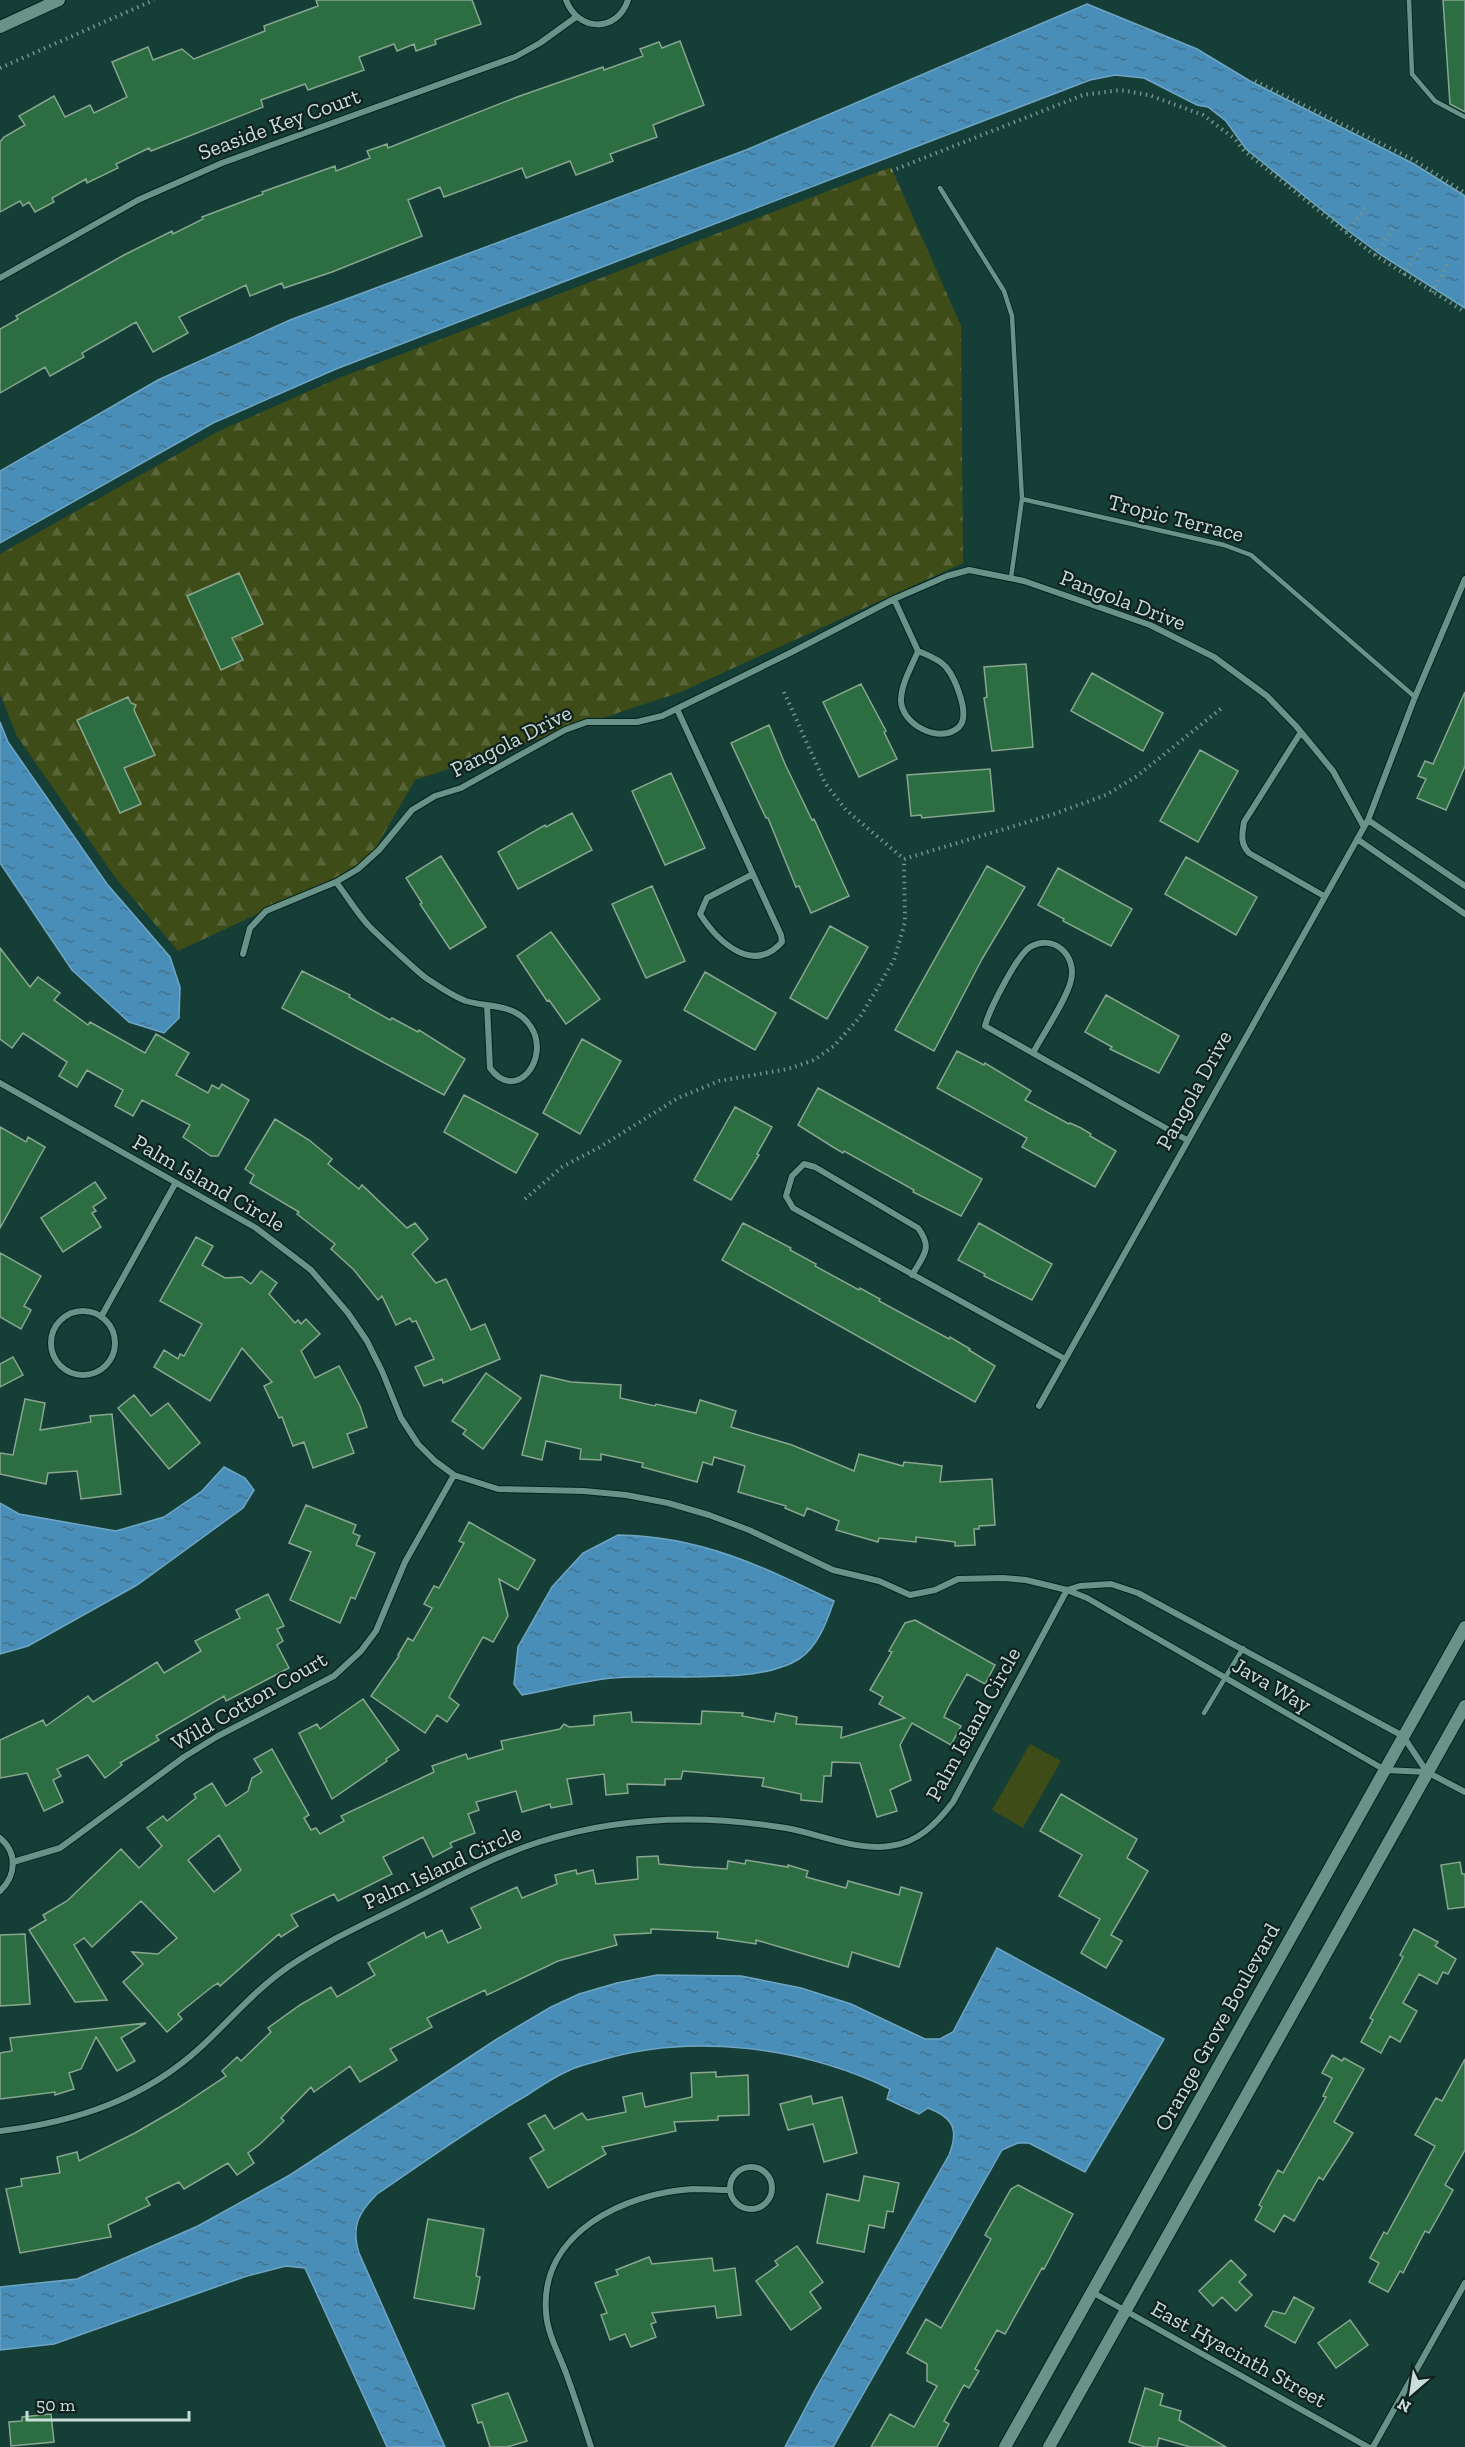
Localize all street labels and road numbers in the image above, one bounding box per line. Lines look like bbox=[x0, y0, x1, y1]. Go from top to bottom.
street label: Seaside Key Court bbox=[194, 82, 365, 166]
street label: Tropic Terrace bbox=[1105, 488, 1247, 548]
street label: Pangola Drive bbox=[1056, 564, 1190, 636]
street label: Pangola Drive bbox=[446, 699, 576, 783]
street label: Pangola Drive bbox=[1150, 1026, 1238, 1154]
street label: Palm Island Circle bbox=[128, 1128, 290, 1238]
street label: Palm Island Circle bbox=[920, 1642, 1026, 1806]
street label: Wild Cotton Court bbox=[166, 1645, 332, 1756]
street label: Java Way bbox=[1228, 1652, 1317, 1719]
street label: Palm Island Circle bbox=[359, 1818, 525, 1916]
street label: Orange Grove Boulevard bbox=[1149, 1918, 1285, 2136]
street label: East Hyacinth Street bbox=[1147, 2295, 1332, 2414]

